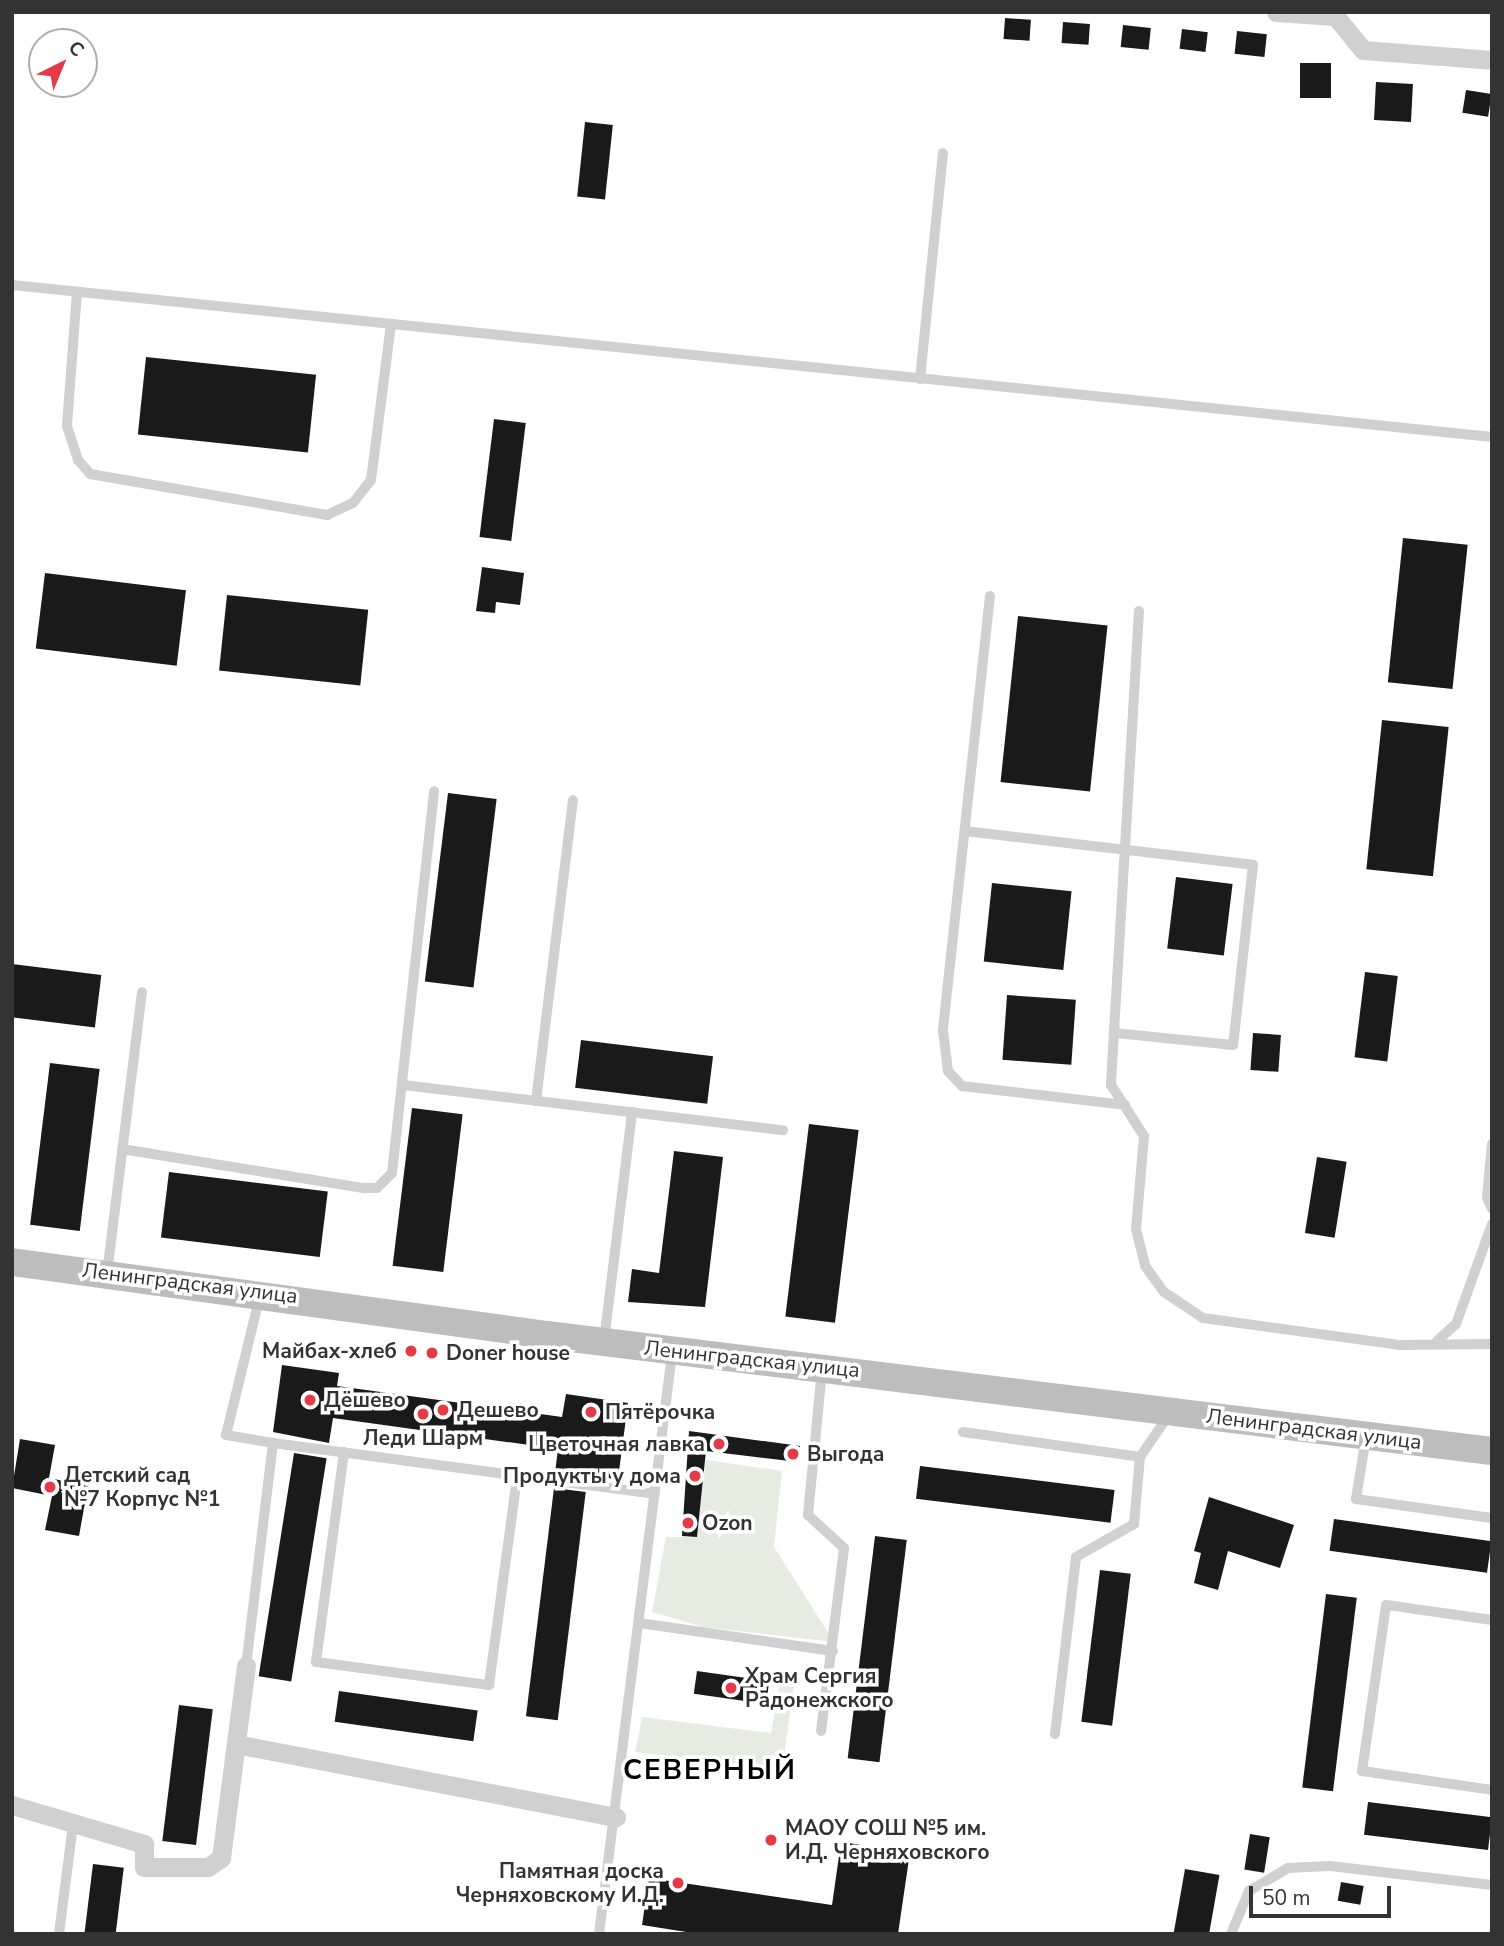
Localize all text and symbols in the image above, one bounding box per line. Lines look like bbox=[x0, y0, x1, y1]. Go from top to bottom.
north arrow bbox=[28, 28, 98, 98]
text: С bbox=[62, 35, 90, 63]
street label: Ленинградская улица bbox=[81, 1257, 299, 1309]
street label: Ленинградская улица bbox=[643, 1335, 861, 1383]
place label: Майбах-хлеб bbox=[262, 1338, 397, 1364]
place label: Doner house bbox=[446, 1340, 570, 1366]
marker: Майбах-хлеб bbox=[403, 1343, 419, 1359]
marker: Doner house bbox=[424, 1345, 440, 1361]
place label: Дёшево bbox=[324, 1387, 406, 1413]
marker: Дёшево bbox=[302, 1392, 318, 1408]
place label: Дешево bbox=[457, 1397, 539, 1423]
place label: Пятёрочка bbox=[605, 1399, 715, 1425]
marker: Дешево bbox=[435, 1402, 451, 1418]
street label: Ленинградская улица bbox=[1205, 1403, 1423, 1455]
marker: Пятёрочка bbox=[583, 1404, 599, 1420]
marker: Леди Шарм bbox=[415, 1406, 431, 1422]
place label: Леди Шарм bbox=[363, 1425, 483, 1451]
place label: Цветочная лавка bbox=[528, 1431, 705, 1457]
marker: Цветочная лавка bbox=[711, 1436, 727, 1452]
place label: Выгода bbox=[807, 1441, 884, 1467]
marker: Выгода bbox=[785, 1446, 801, 1462]
place label: Детский сад №7 Корпус №1 bbox=[64, 1462, 220, 1512]
place label: Продукты у дома bbox=[503, 1463, 681, 1489]
marker: Продукты у дома bbox=[687, 1468, 703, 1484]
marker: Детский сад №7 Корпус №1 bbox=[42, 1479, 58, 1495]
place label: Ozon bbox=[702, 1510, 753, 1536]
marker: Ozon bbox=[680, 1515, 696, 1531]
place label: Храм Сергия Радонежского bbox=[745, 1663, 894, 1713]
marker: Храм Сергия Радонежского bbox=[723, 1680, 739, 1696]
district label: СЕВЕРНЫЙ bbox=[624, 1753, 796, 1787]
place label: МАОУ СОШ №5 им. И.Д. Черняховского bbox=[785, 1815, 990, 1865]
marker: МАОУ СОШ №5 им. И.Д. Черняховского bbox=[763, 1832, 779, 1848]
place label: Памятная доска Черняховскому И.Д. bbox=[456, 1858, 664, 1908]
scale bar bbox=[1252, 1872, 1394, 1916]
marker: Памятная доска Черняховскому И.Д. bbox=[670, 1875, 686, 1891]
text: 50 m bbox=[1262, 1884, 1311, 1912]

